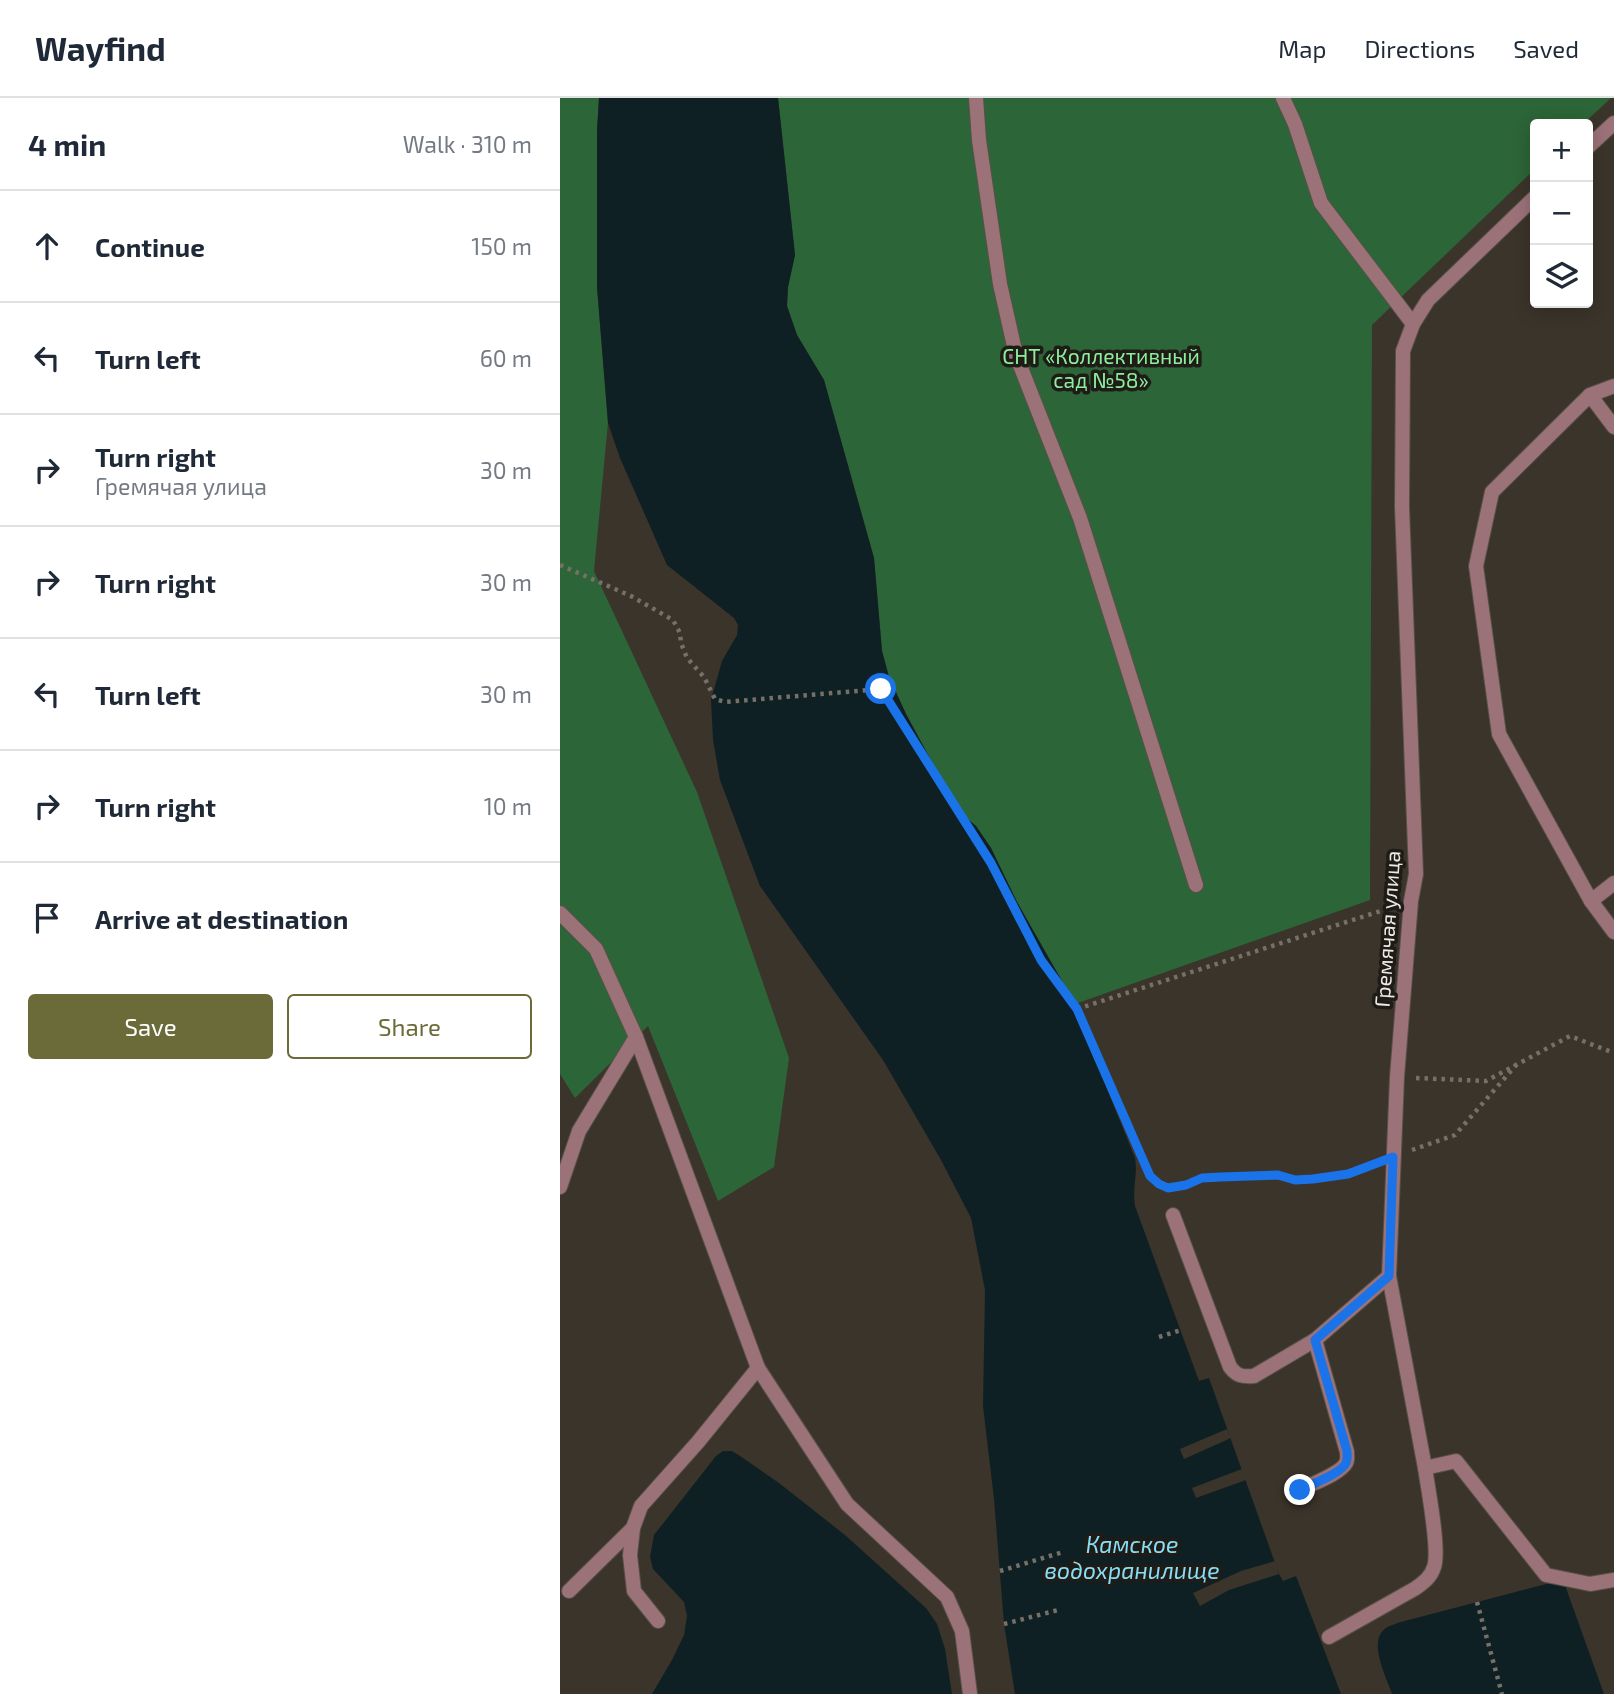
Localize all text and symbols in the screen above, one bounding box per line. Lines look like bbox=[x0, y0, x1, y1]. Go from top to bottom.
text: Wayfind bbox=[35, 28, 166, 68]
text: Map bbox=[1278, 34, 1326, 63]
text: Directions bbox=[1364, 34, 1475, 63]
text: Saved bbox=[1513, 34, 1579, 63]
map controls bbox=[1530, 119, 1593, 308]
button: + bbox=[1530, 119, 1593, 182]
text: 4 min bbox=[28, 126, 106, 162]
text: Walk · 310 m bbox=[403, 130, 532, 158]
button: − bbox=[1530, 182, 1593, 245]
icon: ahead bbox=[28, 227, 66, 265]
text: Continue bbox=[95, 231, 205, 262]
text: 150 m bbox=[471, 232, 532, 260]
button: layers bbox=[1530, 245, 1593, 308]
icon: left bbox=[28, 339, 66, 377]
text: Turn left bbox=[95, 343, 201, 374]
park label: СНТ «Коллективный сад №58» bbox=[1002, 343, 1200, 392]
text: 60 m bbox=[480, 344, 532, 372]
text: Turn right bbox=[95, 441, 216, 472]
icon: right bbox=[28, 451, 66, 489]
text: 30 m bbox=[480, 456, 532, 484]
text: Гремячая улица bbox=[95, 472, 267, 500]
icon: right bbox=[28, 563, 66, 601]
text: Turn right bbox=[95, 567, 216, 598]
text: 30 m bbox=[480, 568, 532, 596]
route start bbox=[865, 673, 896, 704]
icon: left bbox=[28, 675, 66, 713]
text: Turn left bbox=[95, 679, 201, 710]
text: 30 m bbox=[480, 680, 532, 708]
icon: right bbox=[28, 787, 66, 825]
text: Turn right bbox=[95, 791, 216, 822]
text: 10 m bbox=[484, 792, 532, 820]
street label: Гремячая улица bbox=[1369, 850, 1405, 1008]
icon: arrive bbox=[28, 899, 66, 937]
text: Arrive at destination bbox=[95, 903, 348, 934]
button: Save bbox=[28, 994, 273, 1059]
button: Share bbox=[287, 994, 532, 1059]
route end bbox=[1284, 1474, 1315, 1505]
water label: Камское водохранилище bbox=[1044, 1530, 1220, 1584]

